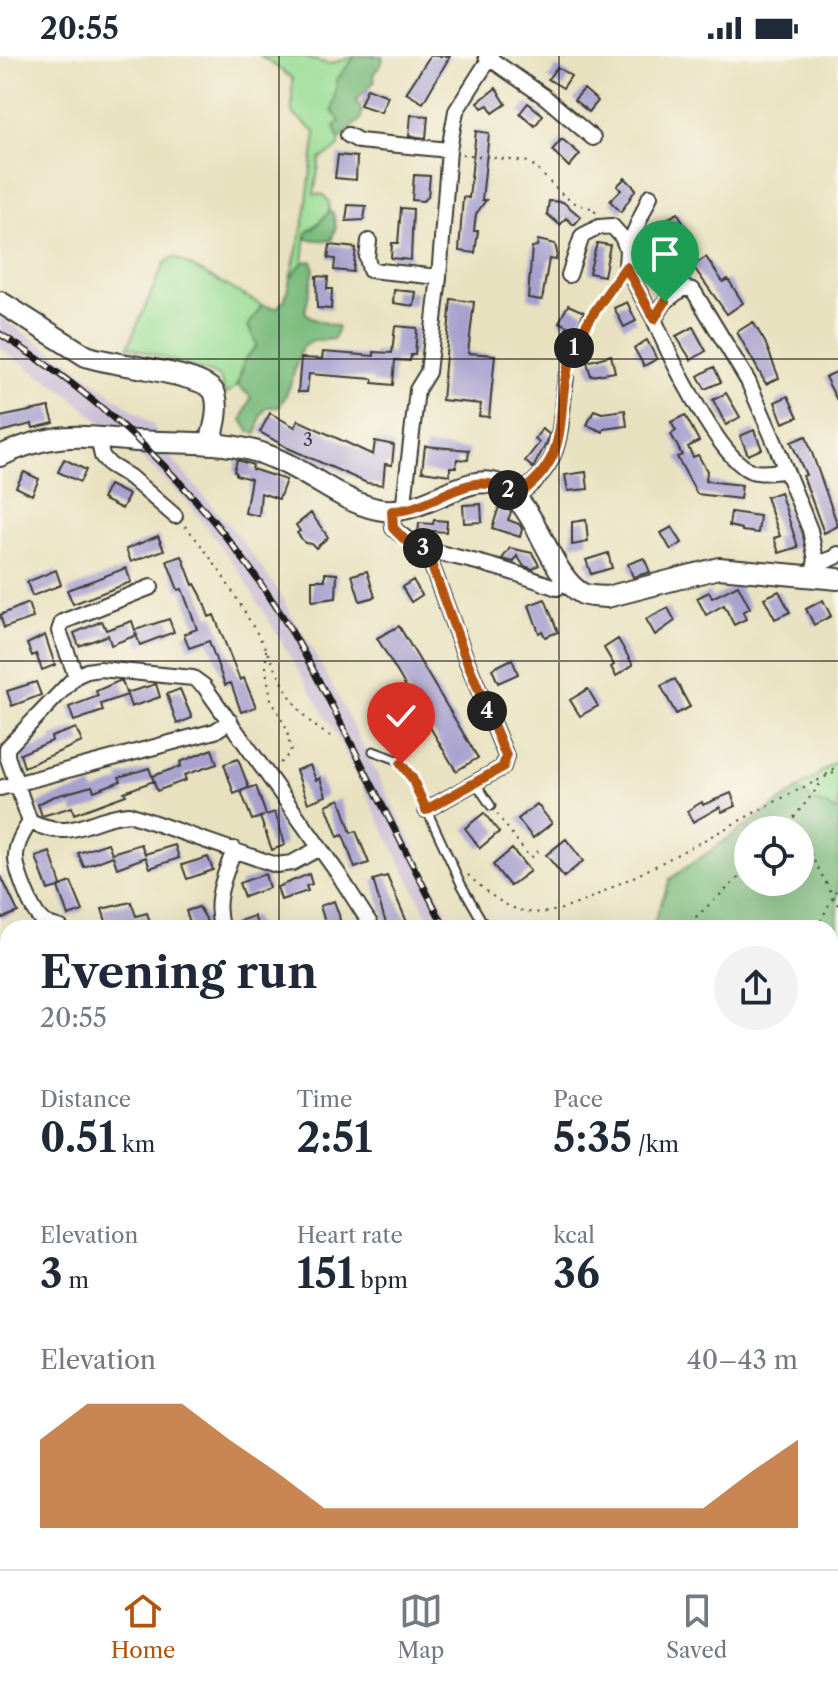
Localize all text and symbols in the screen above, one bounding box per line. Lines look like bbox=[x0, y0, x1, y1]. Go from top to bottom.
text: 20:55 bbox=[40, 10, 119, 47]
pin bbox=[631, 220, 699, 302]
icon: arrive bbox=[643, 232, 687, 276]
pin: 1 bbox=[554, 328, 594, 368]
text: 1 bbox=[569, 334, 579, 361]
house number: 3 bbox=[303, 429, 313, 451]
pin: 2 bbox=[488, 470, 528, 510]
text: 2 bbox=[502, 476, 515, 503]
pin: 3 bbox=[403, 528, 443, 568]
text: 3 bbox=[417, 534, 429, 561]
pin bbox=[367, 682, 435, 764]
pin: 4 bbox=[467, 691, 507, 731]
icon: check bbox=[379, 694, 423, 738]
text: 4 bbox=[480, 697, 494, 724]
map controls bbox=[734, 816, 814, 896]
button: locate bbox=[734, 816, 814, 896]
text: Evening run bbox=[40, 945, 317, 999]
button: share bbox=[714, 946, 798, 1030]
text: 20:55 bbox=[40, 1002, 107, 1034]
text: Distance bbox=[40, 1086, 131, 1113]
text: Time bbox=[297, 1086, 352, 1113]
text: Pace bbox=[553, 1086, 603, 1113]
text: 0.51 bbox=[40, 1113, 116, 1162]
text: 2:51 bbox=[297, 1113, 372, 1162]
text: 5:35 bbox=[553, 1113, 632, 1162]
text: km bbox=[116, 1131, 155, 1158]
text: /km bbox=[632, 1131, 679, 1158]
text: Elevation bbox=[40, 1222, 138, 1249]
text: Heart rate bbox=[297, 1222, 403, 1249]
text: kcal bbox=[553, 1222, 595, 1249]
text: 3 bbox=[40, 1249, 63, 1298]
text: 151 bbox=[297, 1249, 355, 1298]
text: 36 bbox=[553, 1249, 600, 1298]
text: m bbox=[63, 1267, 89, 1294]
text: bpm bbox=[355, 1267, 408, 1294]
text: Elevation bbox=[40, 1344, 156, 1376]
text: 40–43 m bbox=[687, 1344, 798, 1376]
tab: Home bbox=[111, 1589, 175, 1664]
tab: Map bbox=[397, 1589, 444, 1664]
tab: Saved bbox=[666, 1589, 727, 1664]

